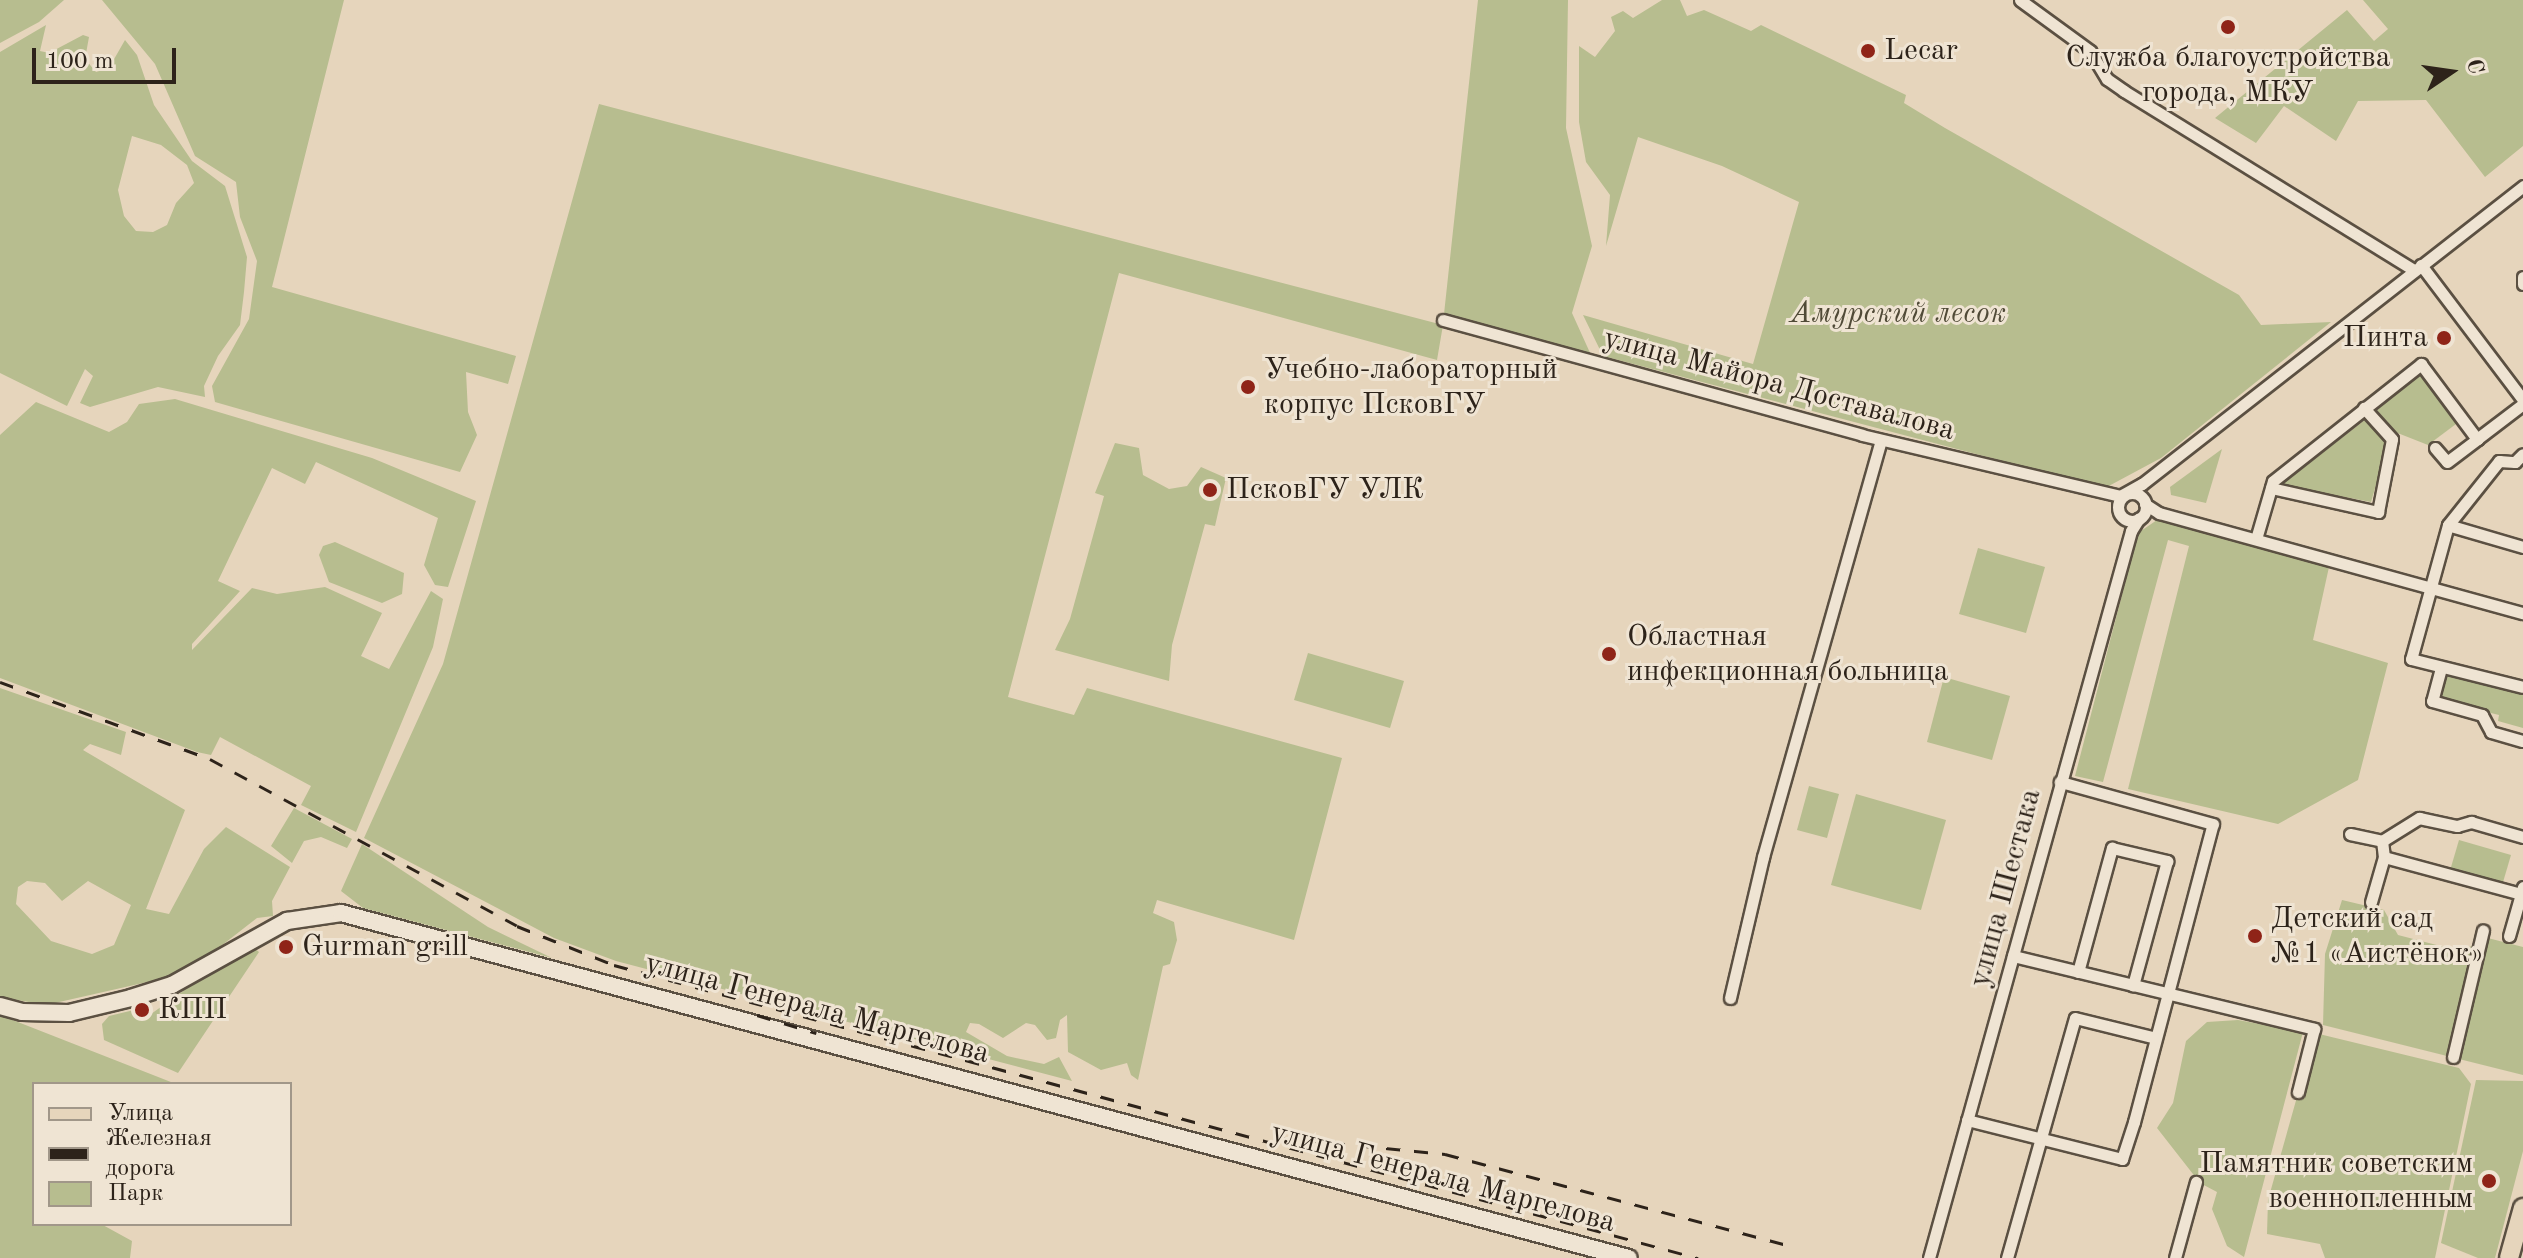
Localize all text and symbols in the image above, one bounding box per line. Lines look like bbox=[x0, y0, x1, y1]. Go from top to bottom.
marker: Служба благоустройства города, МКУ bbox=[2219, 18, 2237, 36]
scale bar bbox=[36, 32, 180, 82]
north arrow bbox=[2411, 32, 2491, 112]
place label: Lecar bbox=[1884, 33, 1958, 69]
place label: Служба благоустройства города, МКУ bbox=[2065, 40, 2391, 110]
marker: Lecar bbox=[1859, 42, 1877, 60]
text: 100 m bbox=[46, 50, 114, 74]
text: С bbox=[2462, 57, 2487, 76]
park label: Амурский лесок bbox=[1790, 296, 2006, 332]
place label: Пинта bbox=[2343, 320, 2428, 356]
street label: улица Майора Доставалова bbox=[1599, 321, 1959, 449]
marker: Пинта bbox=[2435, 329, 2453, 347]
place label: Учебно-лабораторный корпус ПсковГУ bbox=[1264, 352, 1558, 422]
marker: Учебно-лабораторный корпус ПсковГУ bbox=[1239, 378, 1257, 396]
place label: ПсковГУ УЛК bbox=[1226, 472, 1424, 508]
marker: ПсковГУ УЛК bbox=[1201, 481, 1219, 499]
place label: Областная инфекционная больница bbox=[1627, 619, 1949, 690]
marker: Областная инфекционная больница bbox=[1598, 643, 1620, 665]
street label: улица Шестака bbox=[1962, 785, 2050, 991]
place label: Детский сад №1 «Аистёнок» bbox=[2271, 901, 2484, 972]
marker: Детский сад №1 «Аистёнок» bbox=[2246, 927, 2264, 945]
place label: Gurman grill bbox=[302, 929, 468, 965]
marker: Gurman grill bbox=[277, 938, 295, 956]
street label: улица Генерала Маргелова bbox=[641, 946, 993, 1072]
place label: КПП bbox=[158, 992, 227, 1028]
marker: КПП bbox=[133, 1001, 151, 1019]
legend bbox=[32, 1082, 292, 1226]
text: Улица bbox=[108, 1102, 173, 1126]
street label: улица Генерала Маргелова bbox=[1267, 1115, 1619, 1241]
text: Железная дорога bbox=[105, 1127, 212, 1181]
place label: Памятник советским военнопленным bbox=[2200, 1146, 2473, 1216]
marker: Памятник советским военнопленным bbox=[2480, 1172, 2498, 1190]
text: Парк bbox=[108, 1182, 163, 1206]

